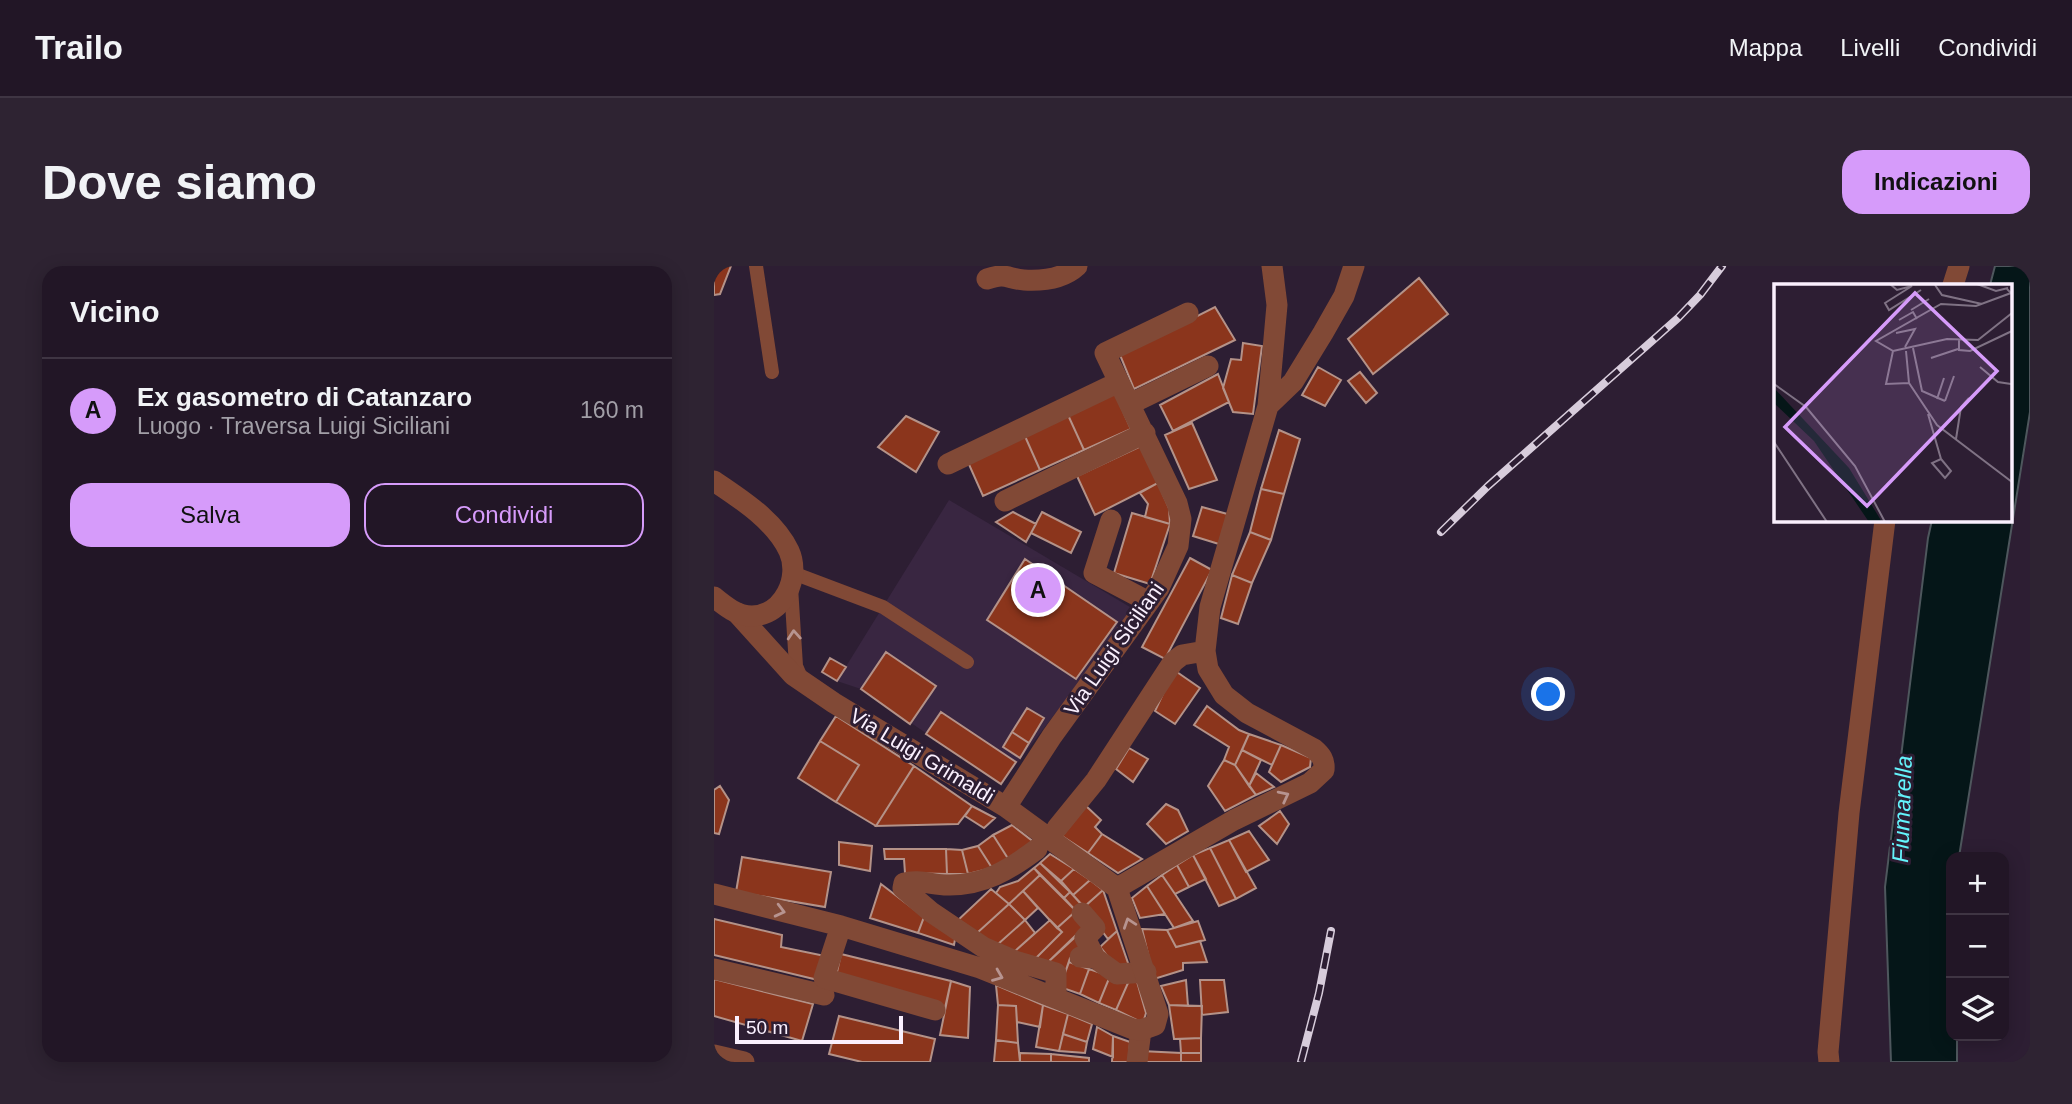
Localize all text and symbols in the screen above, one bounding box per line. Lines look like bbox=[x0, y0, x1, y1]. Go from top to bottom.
text: Trailo bbox=[35, 29, 123, 66]
text: Mappa bbox=[1729, 34, 1802, 61]
text: Livelli bbox=[1840, 34, 1900, 61]
text: Condividi bbox=[1938, 34, 2037, 61]
button: Indicazioni bbox=[1842, 150, 2030, 214]
text: Dove siamo bbox=[42, 155, 317, 209]
inset map bbox=[1774, 284, 2012, 522]
text: Vicino bbox=[70, 295, 159, 328]
text: Ex gasometro di Catanzaro bbox=[137, 382, 472, 412]
text: A bbox=[85, 397, 101, 423]
text: 160 m bbox=[580, 397, 644, 423]
text: Luogo · Traversa Luigi Siciliani bbox=[137, 413, 450, 439]
button: Salva bbox=[70, 483, 350, 547]
button: Condividi bbox=[364, 483, 644, 547]
pin: A bbox=[1015, 564, 1061, 616]
street label: Via Luigi Siciliani bbox=[1059, 578, 1168, 720]
one-way arrow bbox=[786, 629, 801, 640]
your location bbox=[1531, 677, 1565, 711]
street label: Via Luigi Grimaldi bbox=[846, 703, 999, 808]
water label: Fiumarella bbox=[1887, 755, 1917, 863]
one-way arrow bbox=[1277, 790, 1289, 804]
map controls bbox=[1946, 852, 2009, 1041]
button: + bbox=[1946, 852, 2009, 915]
one-way arrow bbox=[774, 903, 786, 917]
button: − bbox=[1946, 915, 2009, 978]
one-way arrow bbox=[1123, 917, 1137, 929]
one-way arrow bbox=[991, 967, 1003, 981]
button: layers bbox=[1946, 978, 2009, 1041]
scale bar bbox=[735, 1013, 903, 1045]
text: 50 m bbox=[746, 1017, 788, 1038]

